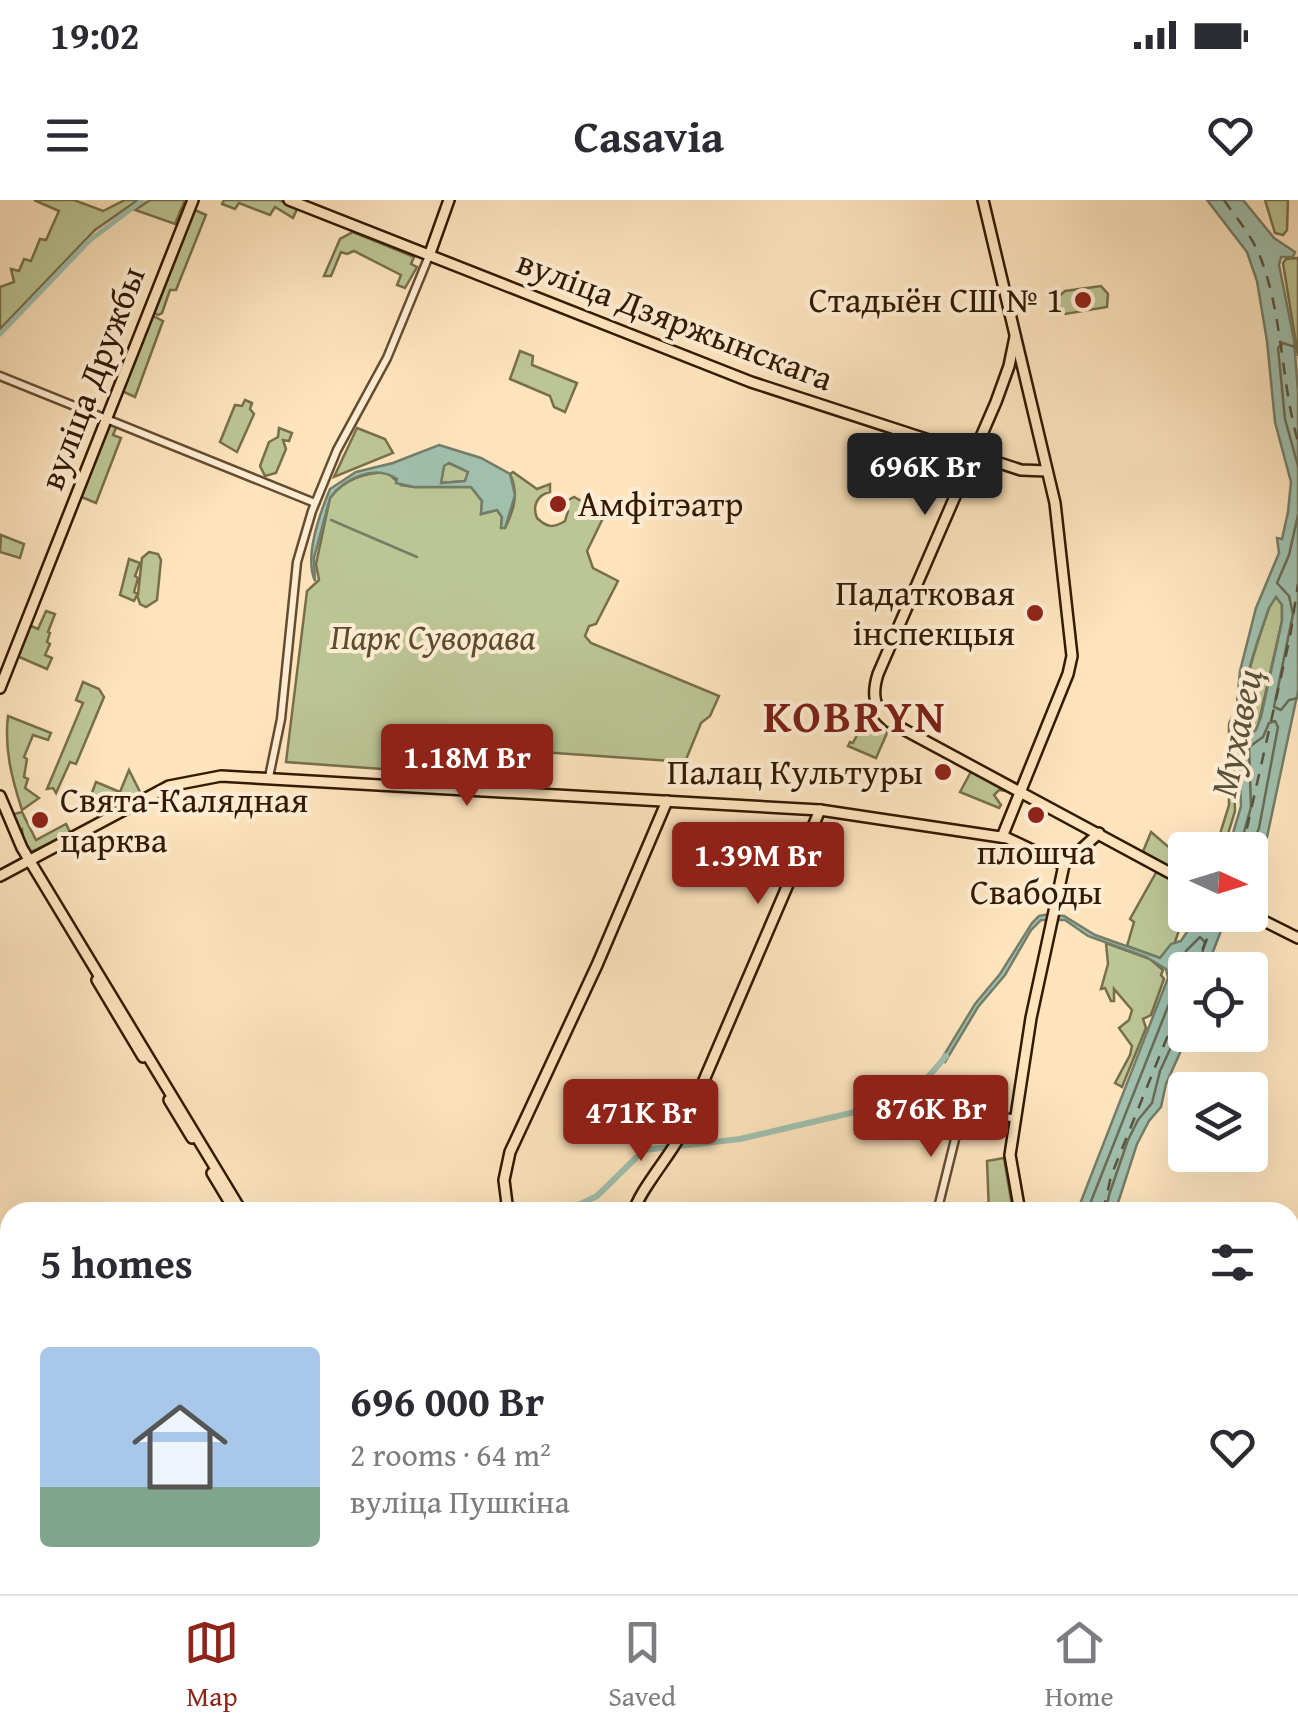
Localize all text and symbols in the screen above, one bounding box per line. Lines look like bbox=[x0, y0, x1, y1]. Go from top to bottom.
text: 19:02 bbox=[50, 7, 140, 63]
text: Casavia bbox=[574, 103, 724, 168]
icon: menu bbox=[40, 108, 95, 163]
icon: heart bbox=[1203, 108, 1258, 163]
street label: вуліца Дзяржынскага bbox=[510, 236, 841, 403]
street label: вуліца Дружбы bbox=[26, 259, 158, 497]
place label: Стадыён СШ № 1 bbox=[809, 274, 1063, 325]
marker: Стадыён СШ № 1 bbox=[1072, 289, 1094, 311]
pin: 696K Br bbox=[833, 433, 1017, 518]
text: 696K Br bbox=[869, 442, 981, 489]
place label: Амфітэатр bbox=[578, 478, 743, 529]
marker: Амфітэатр bbox=[547, 493, 569, 515]
place label: Падатковая інспекцыя bbox=[836, 567, 1015, 658]
marker: Падатковая інспекцыя bbox=[1024, 602, 1046, 624]
park label: Парк Суворава bbox=[330, 611, 536, 662]
water label: Мухавец bbox=[1194, 663, 1276, 802]
district label: KOBRYN bbox=[763, 683, 947, 748]
pin: 1.18M Br bbox=[364, 724, 570, 809]
text: 1.18M Br bbox=[403, 733, 531, 780]
place label: Палац Культуры bbox=[667, 746, 923, 797]
marker: Палац Культуры bbox=[932, 761, 954, 783]
place label: Свята-Калядная царква bbox=[60, 774, 308, 865]
marker: плошча Свабоды bbox=[1025, 804, 1047, 826]
marker: Свята-Калядная царква bbox=[29, 809, 51, 831]
pin: 1.39M Br bbox=[655, 822, 861, 907]
place label: плошча Свабоды bbox=[970, 826, 1102, 917]
text: 1.39M Br bbox=[694, 831, 822, 878]
north arrow bbox=[1168, 832, 1268, 932]
map controls bbox=[1168, 832, 1268, 1172]
button: locate bbox=[1168, 952, 1268, 1052]
button: layers bbox=[1168, 1072, 1268, 1172]
pin: 876K Br bbox=[839, 1075, 1023, 1160]
pin: 471K Br bbox=[549, 1079, 733, 1164]
text: 876K Br bbox=[875, 1084, 987, 1131]
text: 471K Br bbox=[585, 1088, 697, 1135]
text: 5 homes bbox=[40, 1232, 193, 1293]
icon: filters bbox=[1205, 1235, 1260, 1290]
text: 696 000 Br bbox=[350, 1370, 544, 1431]
icon: home bbox=[120, 1387, 240, 1507]
icon: heart bbox=[1205, 1420, 1260, 1475]
text: 2 rooms · 64 m² bbox=[350, 1431, 551, 1478]
text: вуліца Пушкіна bbox=[350, 1478, 570, 1525]
tab: Map bbox=[184, 1615, 239, 1716]
tab: Saved bbox=[608, 1615, 676, 1716]
tab: Home bbox=[1045, 1615, 1114, 1716]

